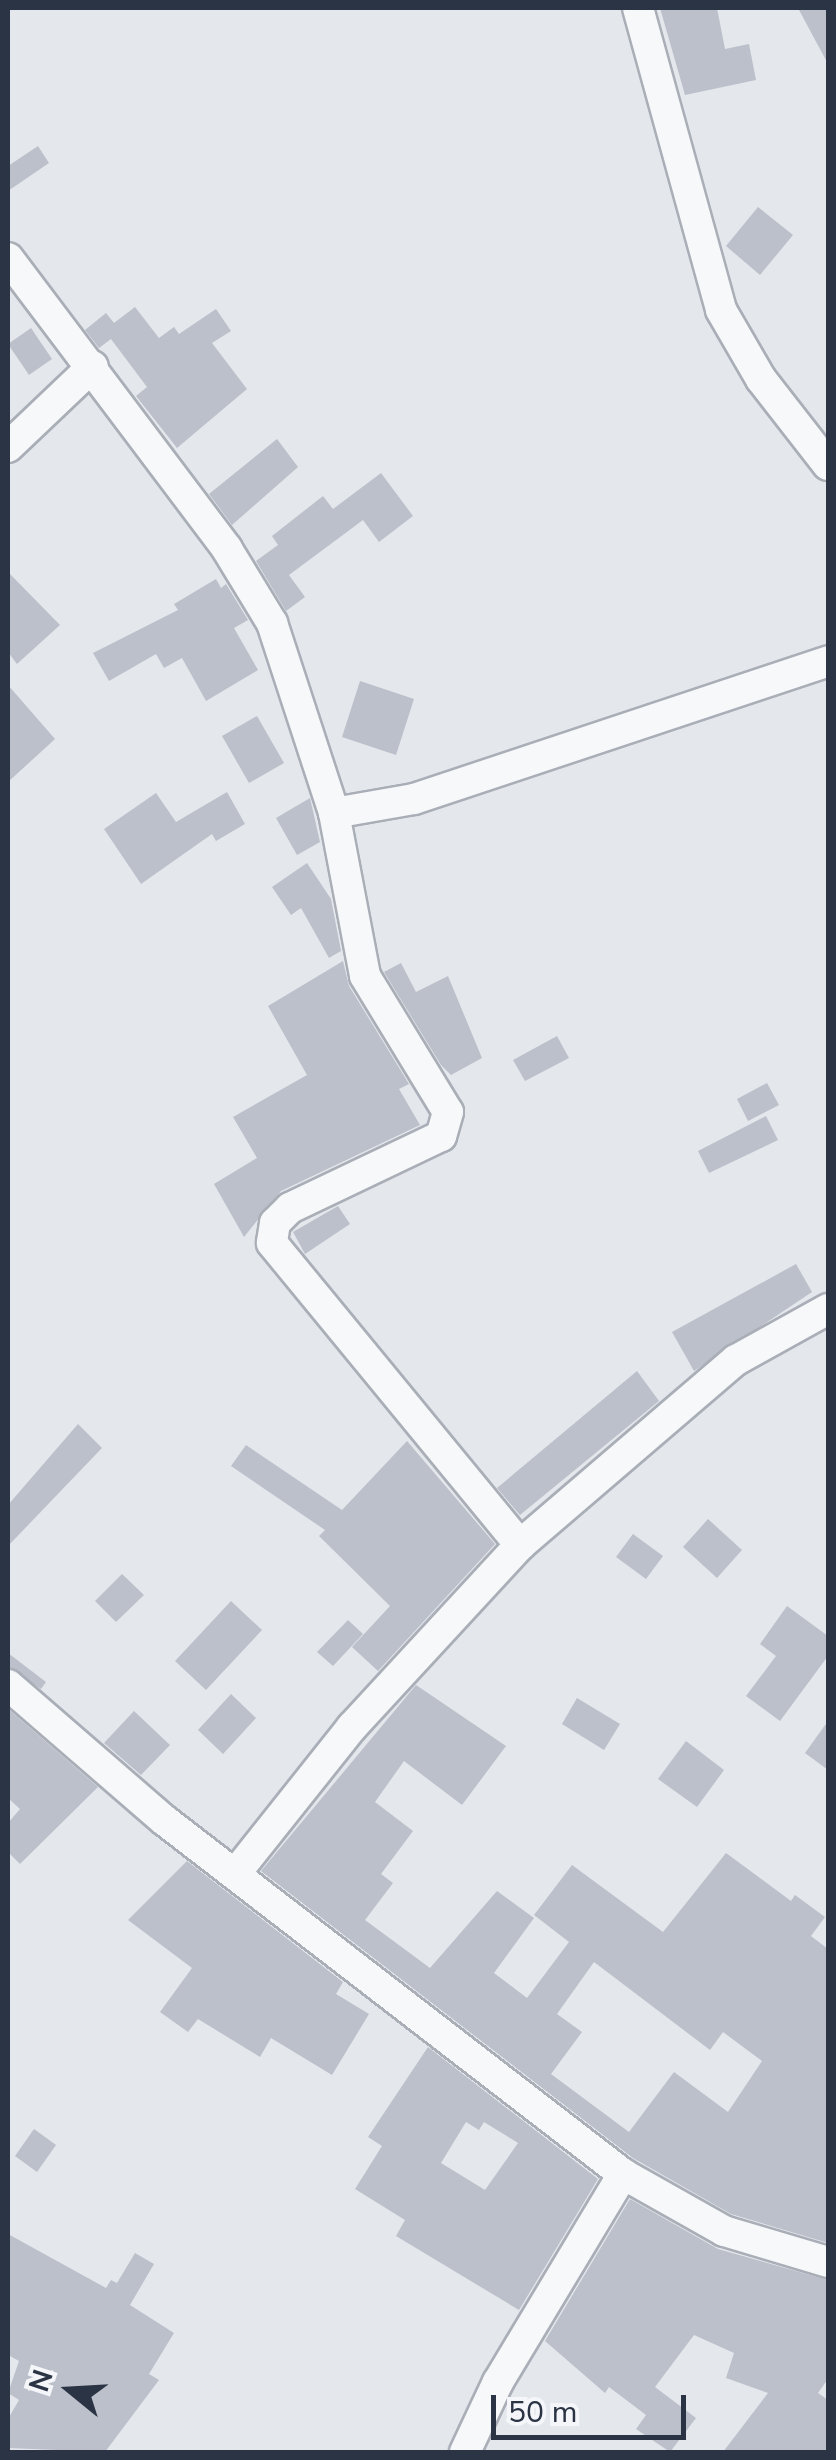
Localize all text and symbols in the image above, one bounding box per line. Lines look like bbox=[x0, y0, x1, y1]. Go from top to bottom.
north arrow bbox=[20, 2340, 120, 2440]
text: N bbox=[20, 2365, 63, 2397]
scale bar bbox=[496, 2375, 691, 2437]
text: 50 m bbox=[508, 2392, 577, 2433]

